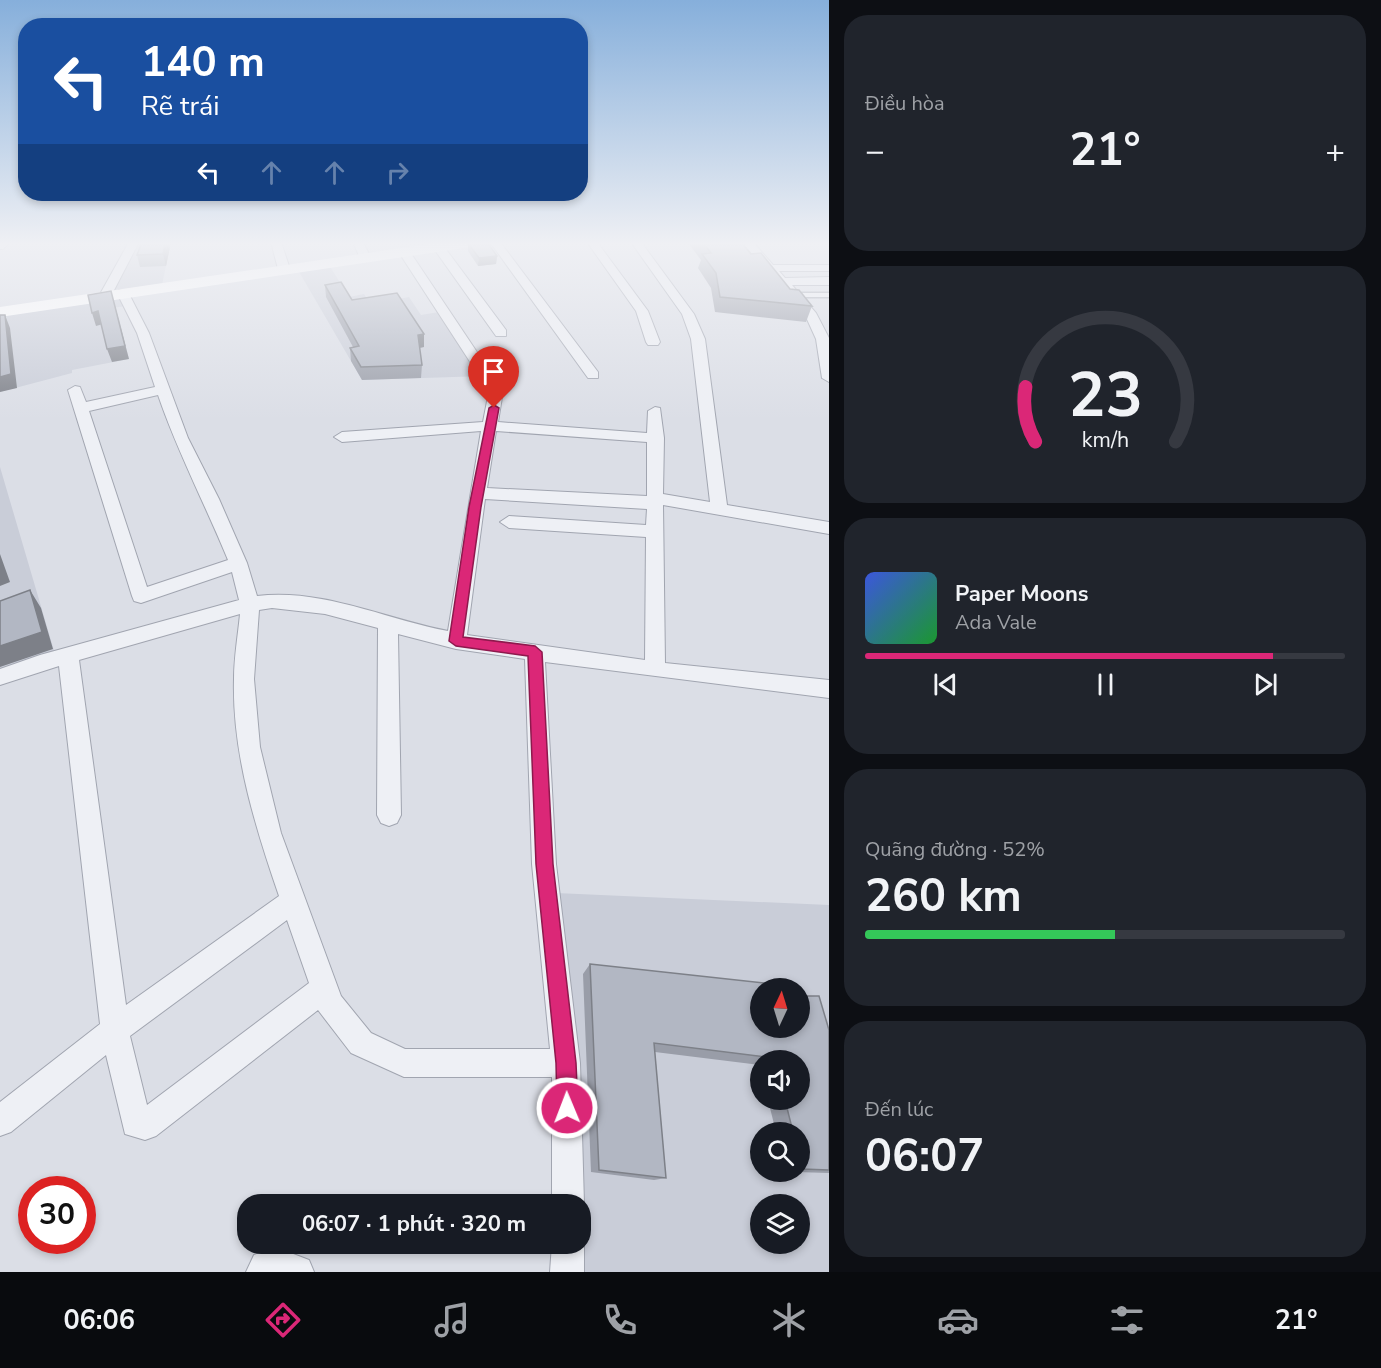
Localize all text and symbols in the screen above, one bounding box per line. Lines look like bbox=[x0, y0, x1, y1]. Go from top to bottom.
text: 140 m bbox=[141, 34, 265, 91]
icon: left bbox=[42, 42, 120, 120]
text: Rẽ trái bbox=[141, 88, 220, 125]
text: Điều hòa bbox=[865, 90, 945, 117]
text: 21° bbox=[1069, 120, 1141, 181]
text: − bbox=[865, 129, 885, 174]
text: + bbox=[1325, 129, 1345, 174]
icon: left bbox=[192, 156, 225, 189]
icon: ahead bbox=[255, 156, 288, 189]
icon: ahead bbox=[318, 156, 351, 189]
icon: right bbox=[381, 156, 414, 189]
pin bbox=[468, 346, 519, 408]
text: 23 bbox=[1068, 353, 1142, 438]
icon: arrive bbox=[477, 355, 510, 388]
text: km/h bbox=[1081, 425, 1129, 455]
text: Paper Moons bbox=[955, 579, 1089, 609]
text: Ada Vale bbox=[955, 609, 1037, 636]
icon: previous bbox=[929, 668, 962, 701]
icon: pause bbox=[1089, 668, 1122, 701]
icon: next bbox=[1249, 668, 1282, 701]
text: Quãng đường · 52% bbox=[865, 836, 1045, 863]
text: 260 km bbox=[865, 866, 1022, 927]
north arrow bbox=[750, 978, 810, 1038]
map controls bbox=[750, 978, 810, 1254]
button: sound bbox=[750, 1050, 810, 1110]
position arrow bbox=[535, 1076, 599, 1140]
text: Đến lúc bbox=[865, 1096, 933, 1123]
button: search bbox=[750, 1122, 810, 1182]
text: 06:07 bbox=[865, 1126, 984, 1187]
speed limit sign: 30 bbox=[18, 1176, 96, 1254]
button: layers bbox=[750, 1194, 810, 1254]
text: 06:07 · 1 phút · 320 m bbox=[302, 1209, 526, 1239]
icon: directions bbox=[262, 1299, 304, 1341]
icon: music bbox=[431, 1299, 473, 1341]
icon: phone bbox=[599, 1299, 641, 1341]
icon: climate bbox=[768, 1299, 810, 1341]
icon: car bbox=[937, 1299, 979, 1341]
icon: filters bbox=[1106, 1299, 1148, 1341]
text: 06:06 bbox=[63, 1302, 135, 1339]
text: 21° bbox=[1275, 1302, 1317, 1339]

